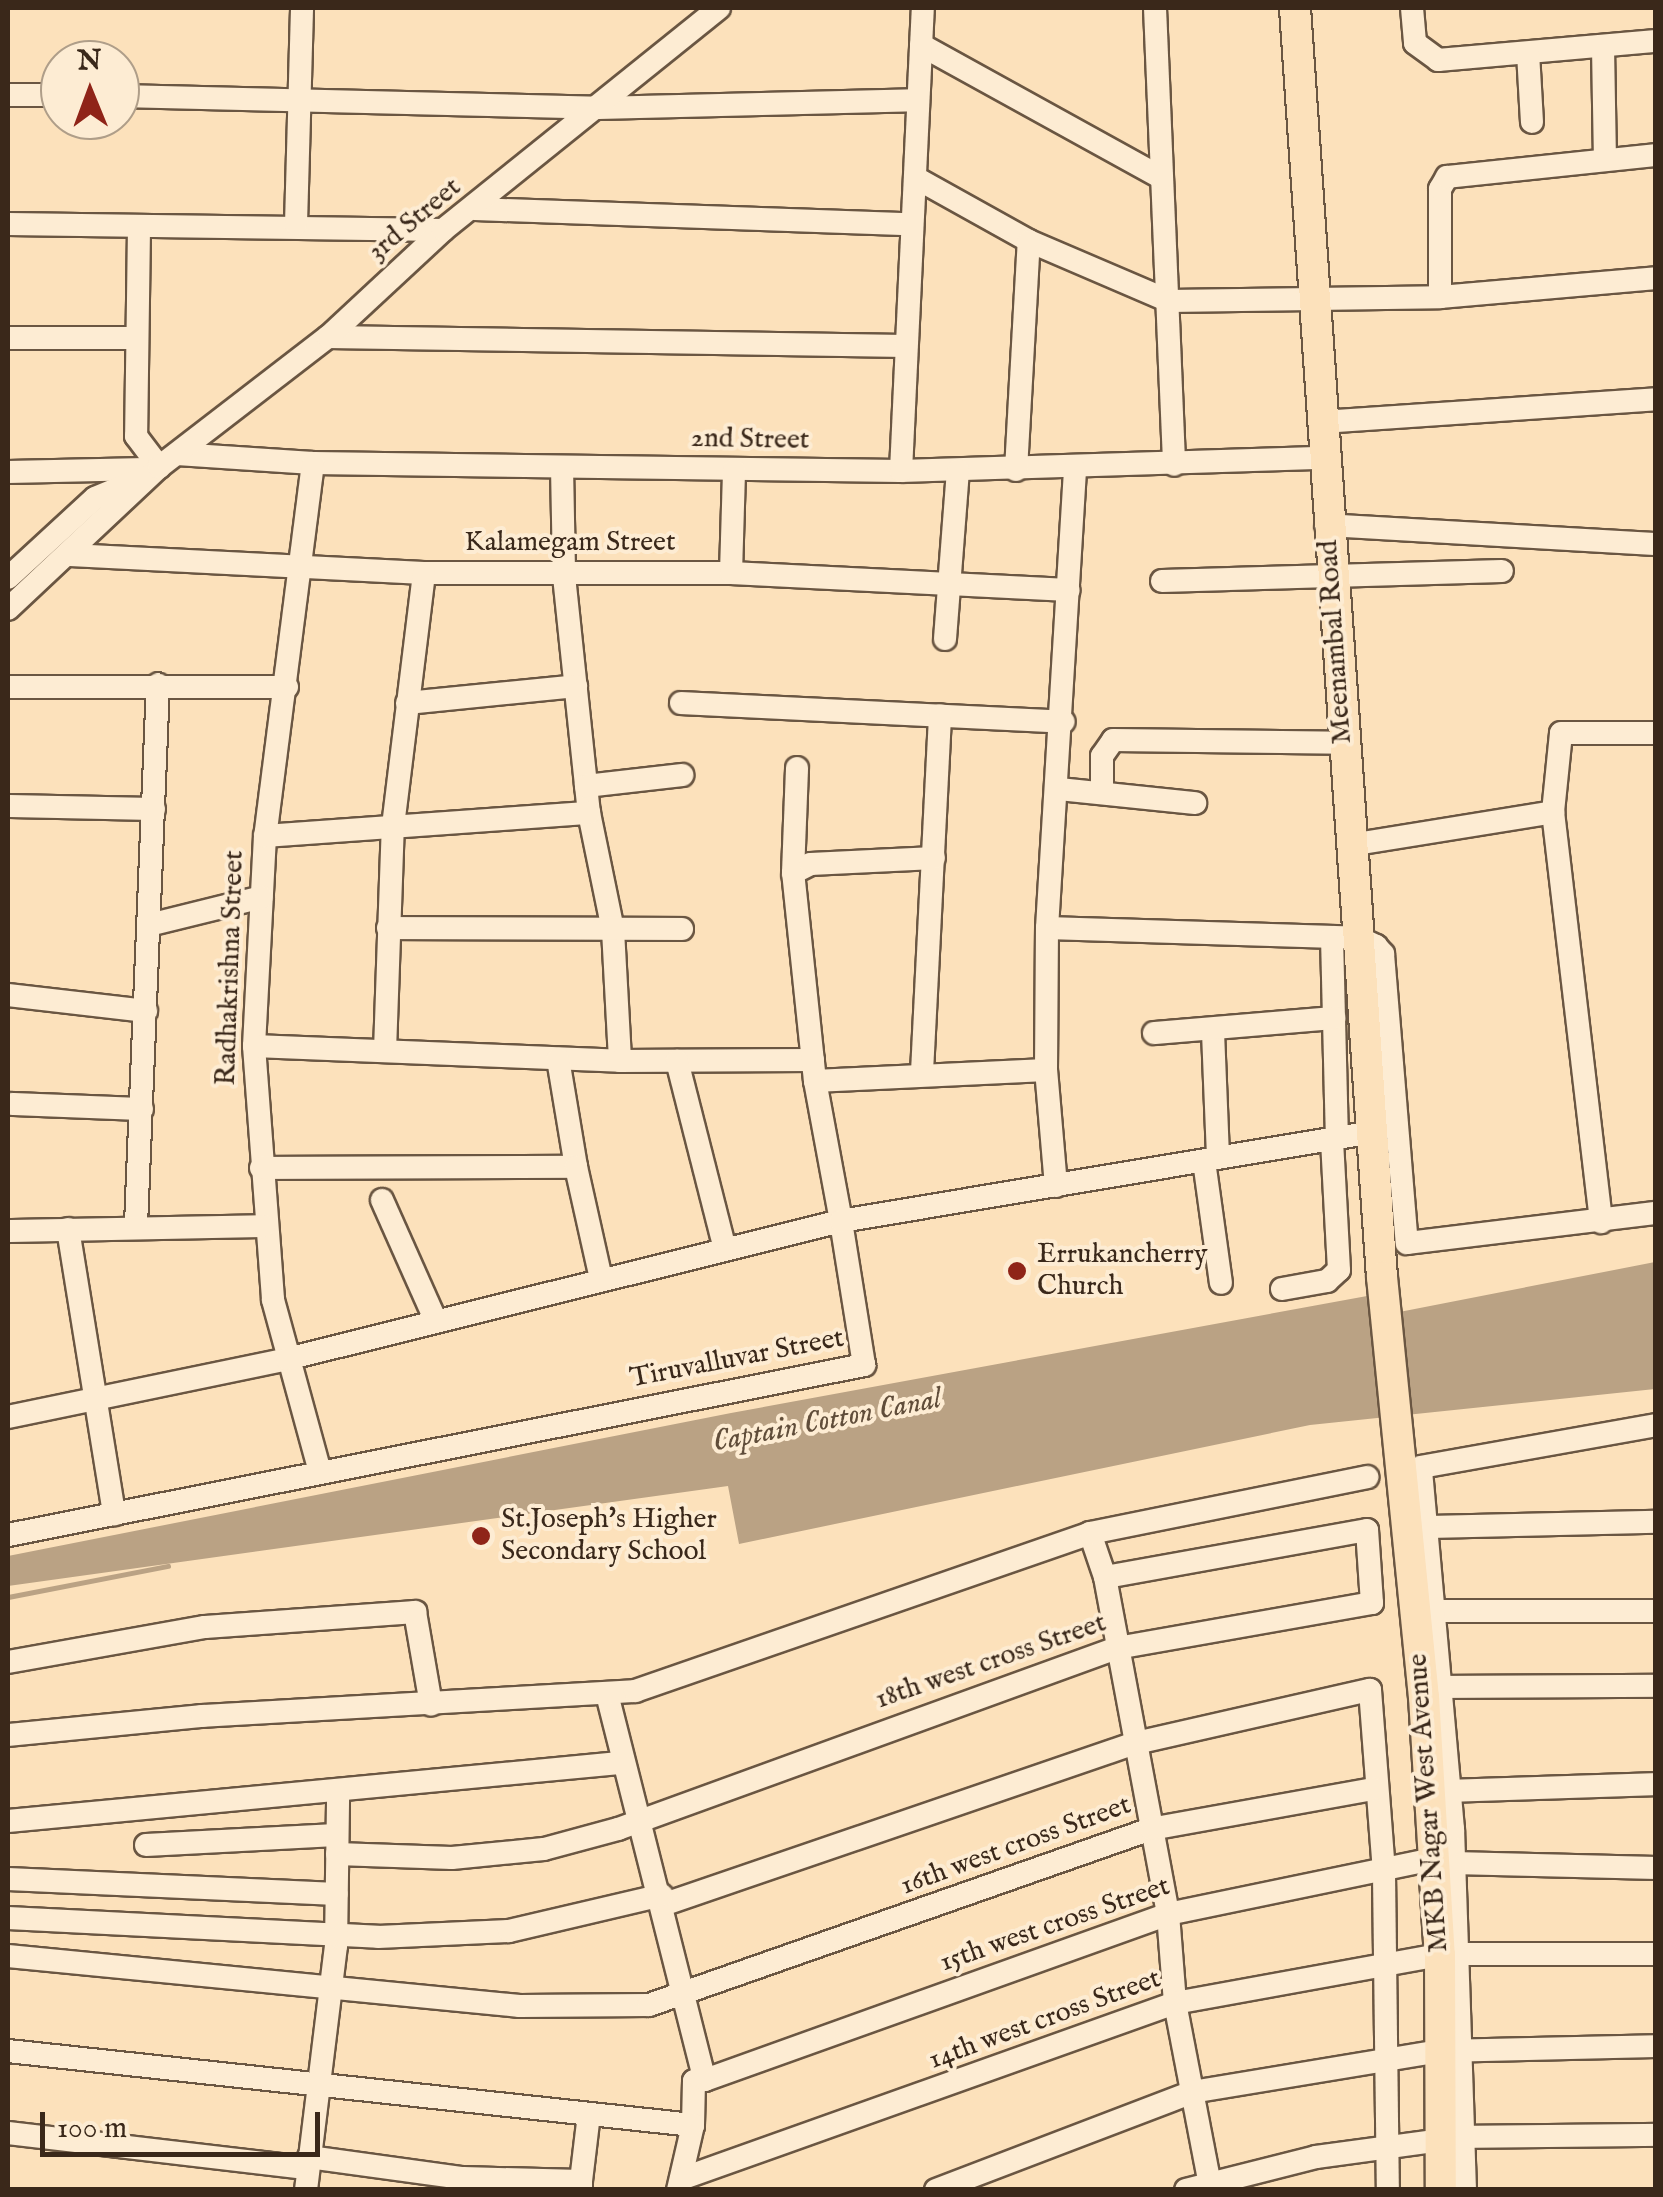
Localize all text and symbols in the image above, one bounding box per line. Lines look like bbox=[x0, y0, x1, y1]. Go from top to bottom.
north arrow bbox=[40, 40, 140, 140]
text: N bbox=[77, 44, 102, 79]
street label: 3rd Street bbox=[362, 171, 468, 269]
street label: 2nd Street bbox=[690, 422, 810, 458]
street label: Kalamegam Street bbox=[464, 526, 676, 560]
street label: Meenambal Road bbox=[1312, 539, 1360, 745]
street label: Radhakrishna Street bbox=[210, 850, 252, 1086]
place label: Errukancherry Church bbox=[1037, 1238, 1208, 1304]
marker: Errukancherry Church bbox=[1006, 1260, 1028, 1282]
street label: Tiruvalluvar Street bbox=[627, 1322, 847, 1396]
water label: Captain Cotton Canal bbox=[710, 1381, 944, 1461]
place label: St.Joseph's Higher Secondary School bbox=[501, 1503, 717, 1569]
marker: St.Joseph's Higher Secondary School bbox=[470, 1525, 492, 1547]
street label: 18th west cross Street bbox=[871, 1607, 1111, 1717]
street label: MKB Nagar West Avenue bbox=[1402, 1652, 1456, 1954]
street label: 16th west cross Street bbox=[896, 1789, 1136, 1903]
street label: 15th west cross Street bbox=[936, 1870, 1174, 1980]
street label: 14th west cross Street bbox=[924, 1962, 1166, 2078]
scale bar bbox=[45, 2092, 325, 2154]
text: 100 m bbox=[57, 2110, 127, 2148]

